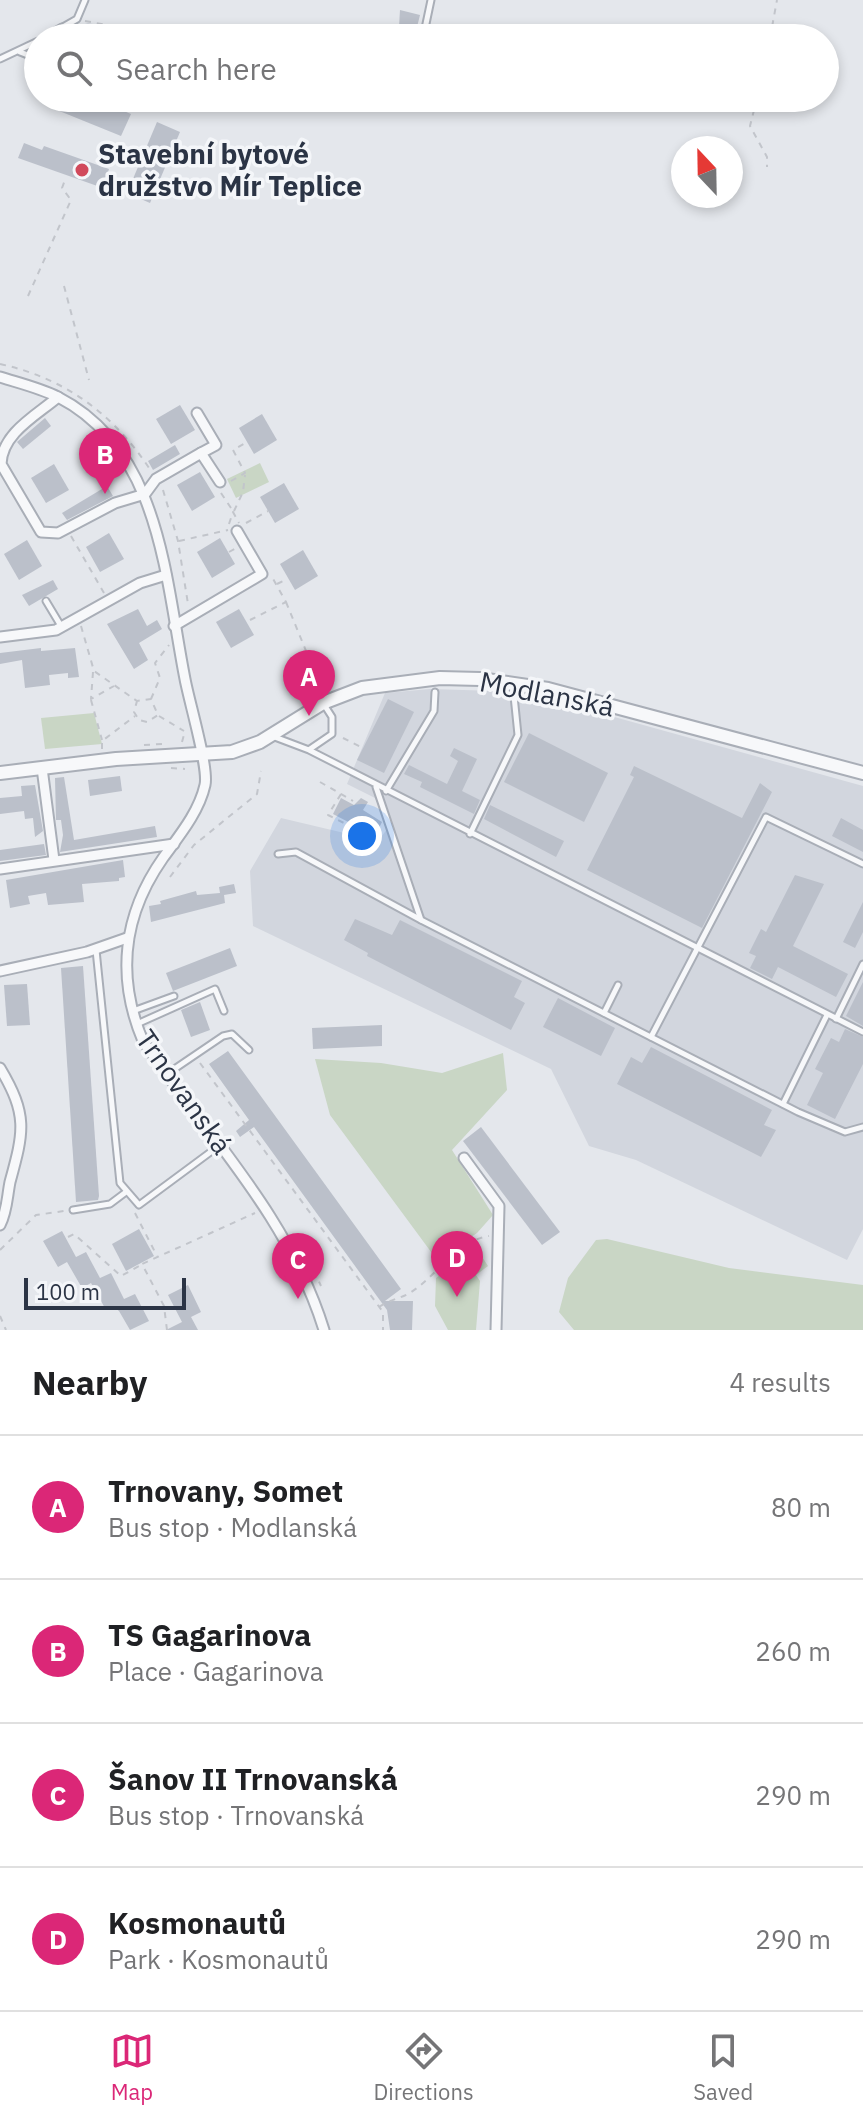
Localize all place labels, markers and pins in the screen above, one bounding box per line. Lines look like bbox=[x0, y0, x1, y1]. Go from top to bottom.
place label: Stavební bytové družstvo Mír Teplice bbox=[98, 135, 362, 204]
marker: Stavební bytové družstvo Mír Teplice bbox=[73, 161, 91, 179]
pin: B bbox=[79, 428, 131, 494]
pin: A bbox=[283, 650, 335, 716]
pin: D bbox=[431, 1231, 483, 1297]
pin: C bbox=[272, 1233, 324, 1299]

